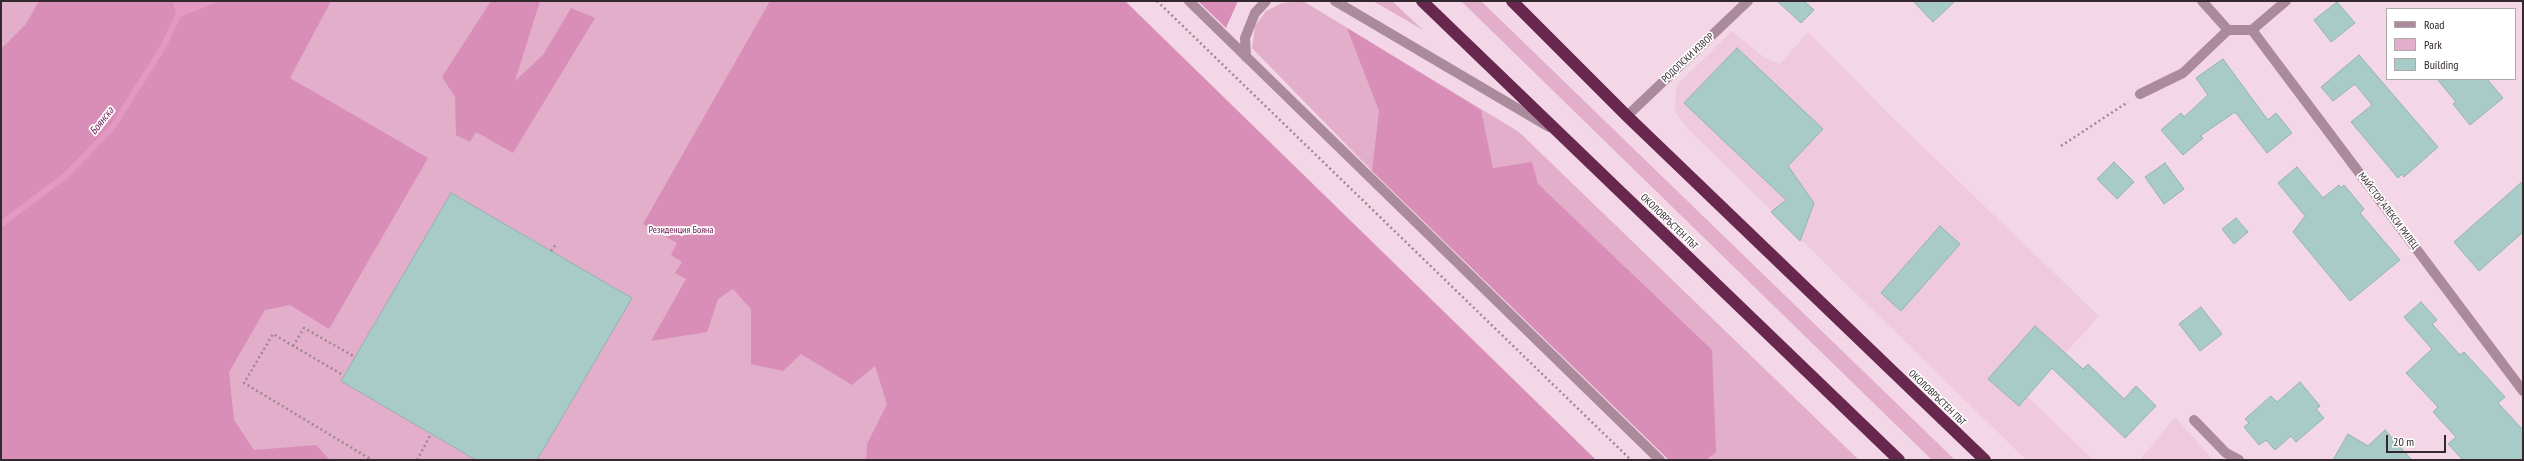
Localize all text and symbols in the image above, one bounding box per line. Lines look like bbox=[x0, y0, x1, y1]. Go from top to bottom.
legend bbox=[2386, 8, 2516, 80]
text: Road bbox=[2424, 17, 2444, 32]
street label: РОДОПСКИ ИЗВОР bbox=[1659, 31, 1717, 85]
text: Park bbox=[2424, 37, 2442, 52]
text: Building bbox=[2424, 57, 2459, 72]
water label: Боянска bbox=[87, 105, 117, 137]
street label: МАЙСТОР АЛЕКСИ РИЛЕЦ bbox=[2355, 170, 2421, 252]
street label: ОКОЛОВРЪСТЕН ПЪТ bbox=[1638, 192, 1700, 252]
park label: Резиденция Бояна bbox=[649, 224, 713, 236]
street label: ОКОЛОВРЪСТЕН ПЪТ bbox=[1906, 368, 1968, 428]
scale bar bbox=[2388, 427, 2448, 453]
text: 20 m bbox=[2393, 434, 2414, 449]

